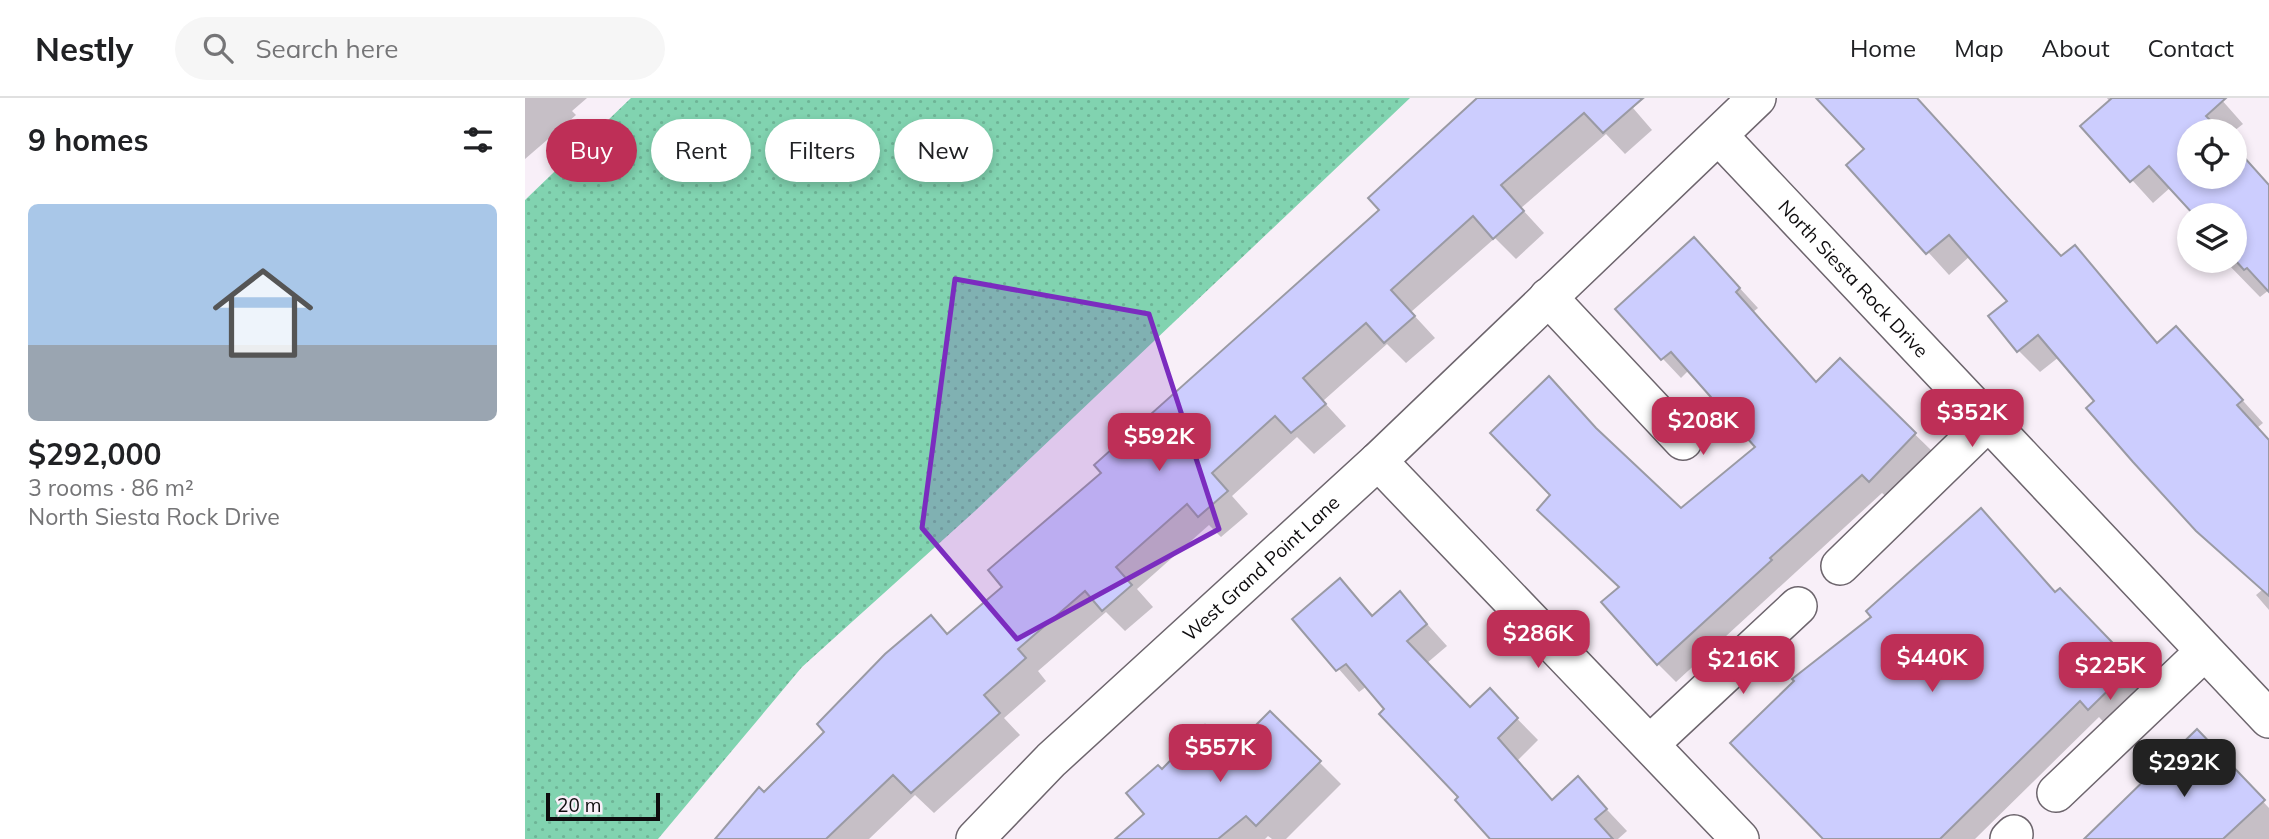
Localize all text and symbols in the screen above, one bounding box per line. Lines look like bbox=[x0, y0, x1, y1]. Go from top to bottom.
search box bbox=[175, 17, 665, 80]
text: Nestly bbox=[35, 28, 133, 69]
icon: search bbox=[199, 29, 237, 67]
text: Search here bbox=[255, 32, 398, 65]
text: Home bbox=[1850, 33, 1916, 63]
text: Map bbox=[1954, 33, 2004, 63]
text: About bbox=[2042, 33, 2110, 63]
text: Contact bbox=[2148, 33, 2234, 63]
chip: Buy bbox=[546, 119, 637, 182]
chip: Rent bbox=[651, 119, 751, 182]
chip: Filters bbox=[765, 119, 880, 182]
chip: New bbox=[894, 119, 993, 182]
map controls bbox=[2177, 119, 2247, 273]
button: locate bbox=[2177, 119, 2247, 189]
text: 9 homes bbox=[28, 121, 149, 159]
icon: filters bbox=[459, 121, 497, 159]
street label: North Siesta Rock Drive bbox=[1773, 195, 1934, 363]
button: layers bbox=[2177, 203, 2247, 273]
icon: home bbox=[200, 250, 326, 376]
pin: $352K bbox=[1923, 390, 2021, 449]
text: $352K bbox=[1937, 397, 2007, 426]
pin: $208K bbox=[1654, 398, 1752, 457]
text: $208K bbox=[1668, 405, 1738, 434]
pin: $592K bbox=[1110, 414, 1208, 473]
text: $592K bbox=[1124, 421, 1194, 450]
text: $292,000 bbox=[28, 435, 161, 473]
text: 3 rooms · 86 m² bbox=[28, 473, 194, 502]
street label: West Grand Point Lane bbox=[1177, 490, 1344, 646]
text: North Siesta Rock Drive bbox=[28, 502, 280, 531]
pin: $286K bbox=[1489, 610, 1587, 670]
text: $286K bbox=[1503, 618, 1573, 647]
pin: $440K bbox=[1883, 634, 1981, 694]
pin: $216K bbox=[1694, 636, 1792, 696]
text: $440K bbox=[1897, 642, 1967, 671]
pin: $225K bbox=[2061, 642, 2159, 702]
text: $216K bbox=[1708, 644, 1778, 673]
text: $225K bbox=[2075, 650, 2145, 679]
pin: $557K bbox=[1171, 724, 1269, 784]
text: $557K bbox=[1185, 732, 1255, 761]
pin: $292K bbox=[2135, 740, 2233, 799]
text: $292K bbox=[2149, 747, 2219, 776]
scale bar bbox=[546, 790, 660, 822]
text: 20 m bbox=[557, 793, 601, 817]

